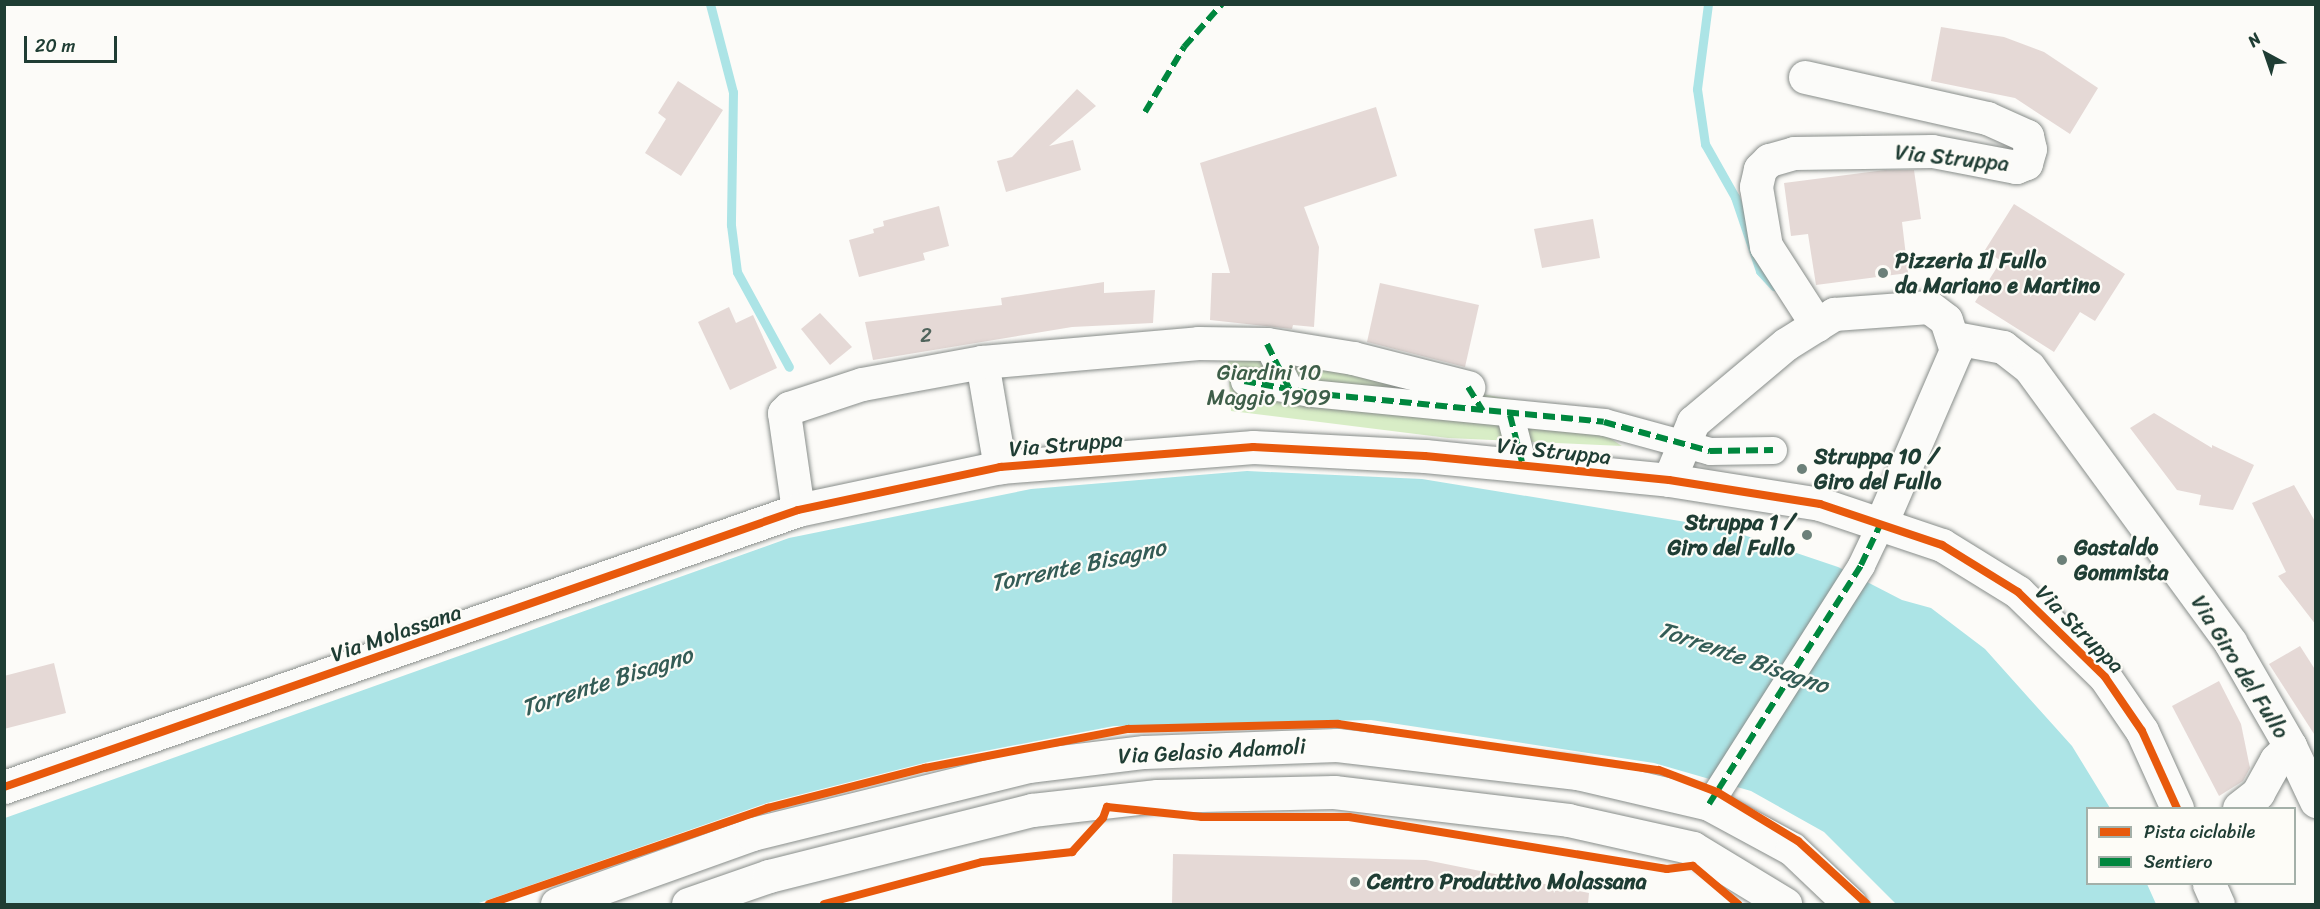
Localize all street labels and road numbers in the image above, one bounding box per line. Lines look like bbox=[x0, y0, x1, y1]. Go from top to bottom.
street label: Via Struppa bbox=[1894, 139, 2010, 177]
street label: Via Struppa bbox=[1008, 426, 1124, 462]
street label: Via Struppa bbox=[1496, 432, 1612, 470]
street label: Via Struppa bbox=[2030, 579, 2130, 679]
street label: Via Giro del Fullo bbox=[2185, 590, 2295, 744]
street label: Via Molassana bbox=[328, 598, 464, 668]
street label: Via Gelasio Adamoli bbox=[1117, 733, 1307, 769]

